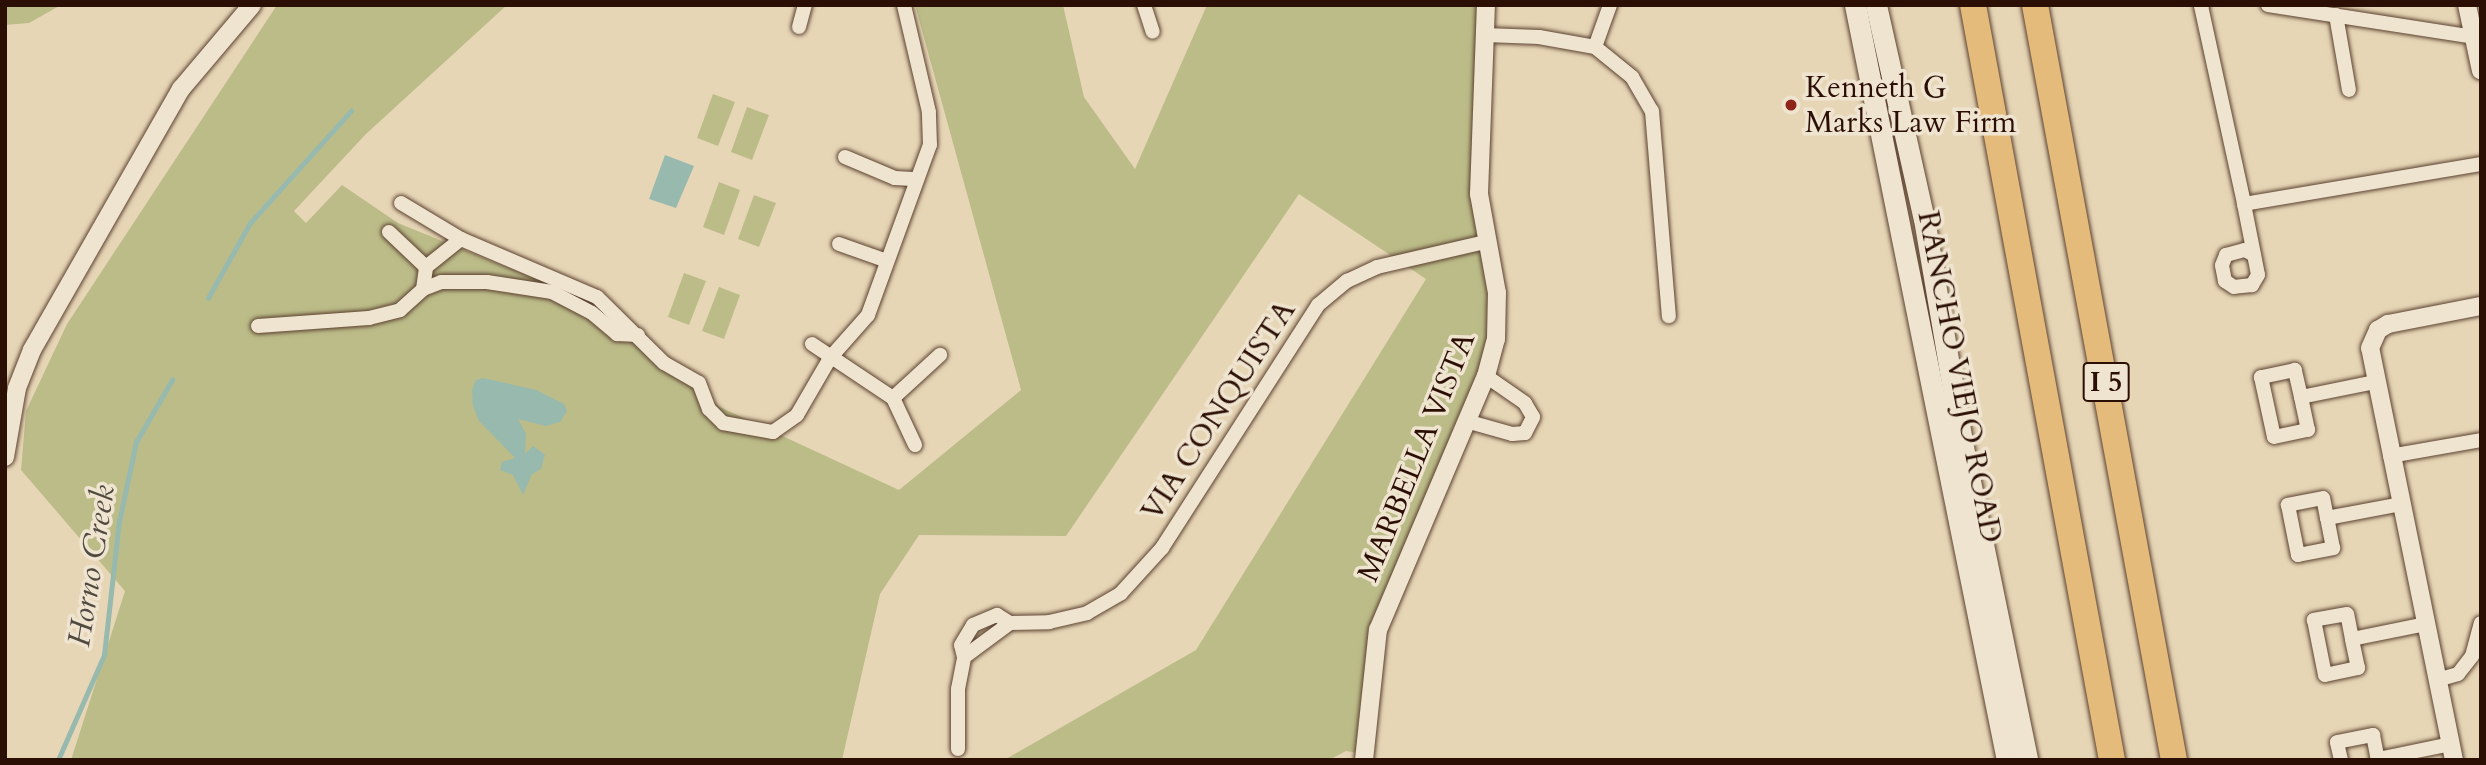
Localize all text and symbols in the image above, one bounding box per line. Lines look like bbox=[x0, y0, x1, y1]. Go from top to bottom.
place label: Kenneth G Marks Law Firm bbox=[1805, 70, 2016, 140]
marker: Kenneth G Marks Law Firm bbox=[1783, 97, 1799, 113]
street label: RANCHO VIEJO ROAD bbox=[1909, 208, 2009, 546]
street label: VIA CONQUISTA bbox=[1134, 294, 1304, 528]
street label: MARBELLA VISTA bbox=[1351, 327, 1483, 587]
road number: I 5 bbox=[2082, 358, 2130, 406]
water label: Horno Creek bbox=[60, 482, 124, 650]

